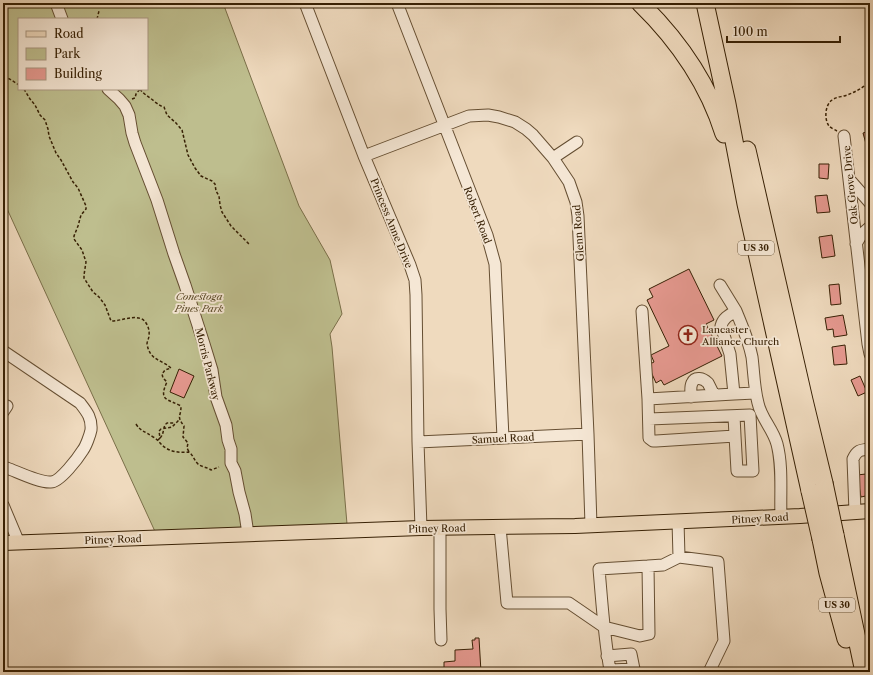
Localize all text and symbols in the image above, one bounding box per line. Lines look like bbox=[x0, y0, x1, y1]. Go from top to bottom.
legend bbox=[18, 18, 148, 90]
scale bar bbox=[727, 18, 840, 44]
text: 100 m bbox=[733, 24, 768, 39]
text: Road bbox=[54, 26, 84, 41]
text: Park bbox=[54, 46, 81, 61]
text: Building bbox=[54, 66, 102, 81]
street label: Oak Grove Drive bbox=[840, 144, 861, 225]
street label: Princess Anne Drive bbox=[368, 176, 416, 271]
street label: Robert Road bbox=[461, 185, 494, 246]
street label: Glenn Road bbox=[570, 204, 587, 262]
road number: US 30 bbox=[738, 241, 774, 255]
park label: Conestoga Pines Park bbox=[174, 290, 224, 315]
place label: Lancaster Alliance Church bbox=[701, 323, 780, 348]
church icon: Lancaster Alliance Church bbox=[677, 324, 699, 346]
street label: Morris Parkway bbox=[192, 326, 223, 402]
street label: Samuel Road bbox=[471, 430, 535, 447]
street label: Pitney Road bbox=[731, 511, 789, 526]
street label: Pitney Road bbox=[408, 521, 466, 536]
street label: Pitney Road bbox=[84, 532, 142, 547]
road number: US 30 bbox=[819, 598, 855, 612]

